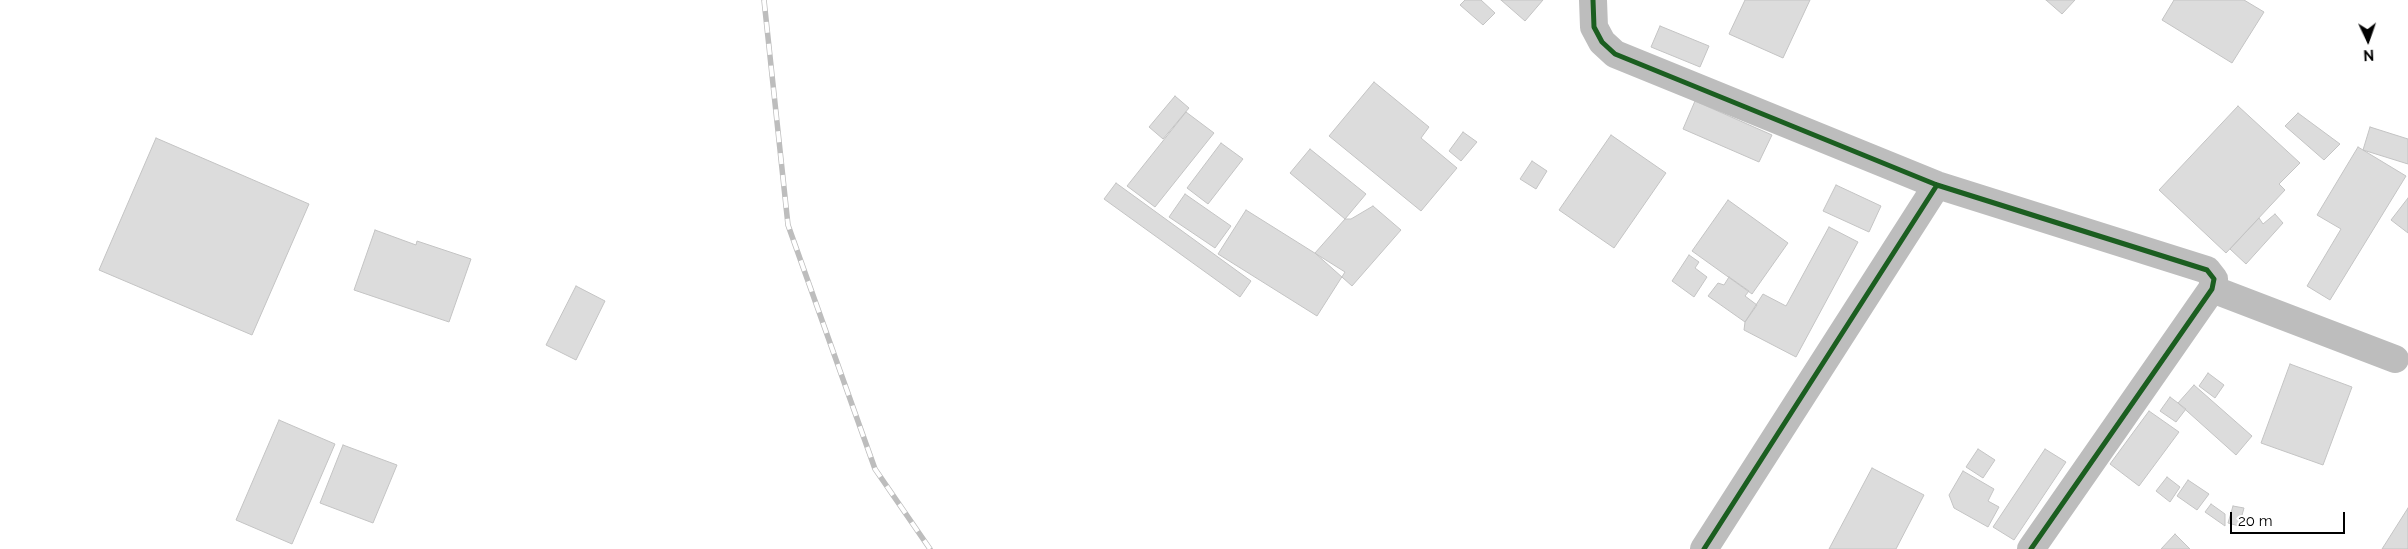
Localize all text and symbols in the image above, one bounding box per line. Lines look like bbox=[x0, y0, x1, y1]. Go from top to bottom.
north arrow bbox=[2343, 15, 2393, 65]
text: N bbox=[2363, 47, 2375, 63]
scale bar bbox=[2233, 502, 2348, 534]
text: 20 m bbox=[2238, 512, 2273, 530]

